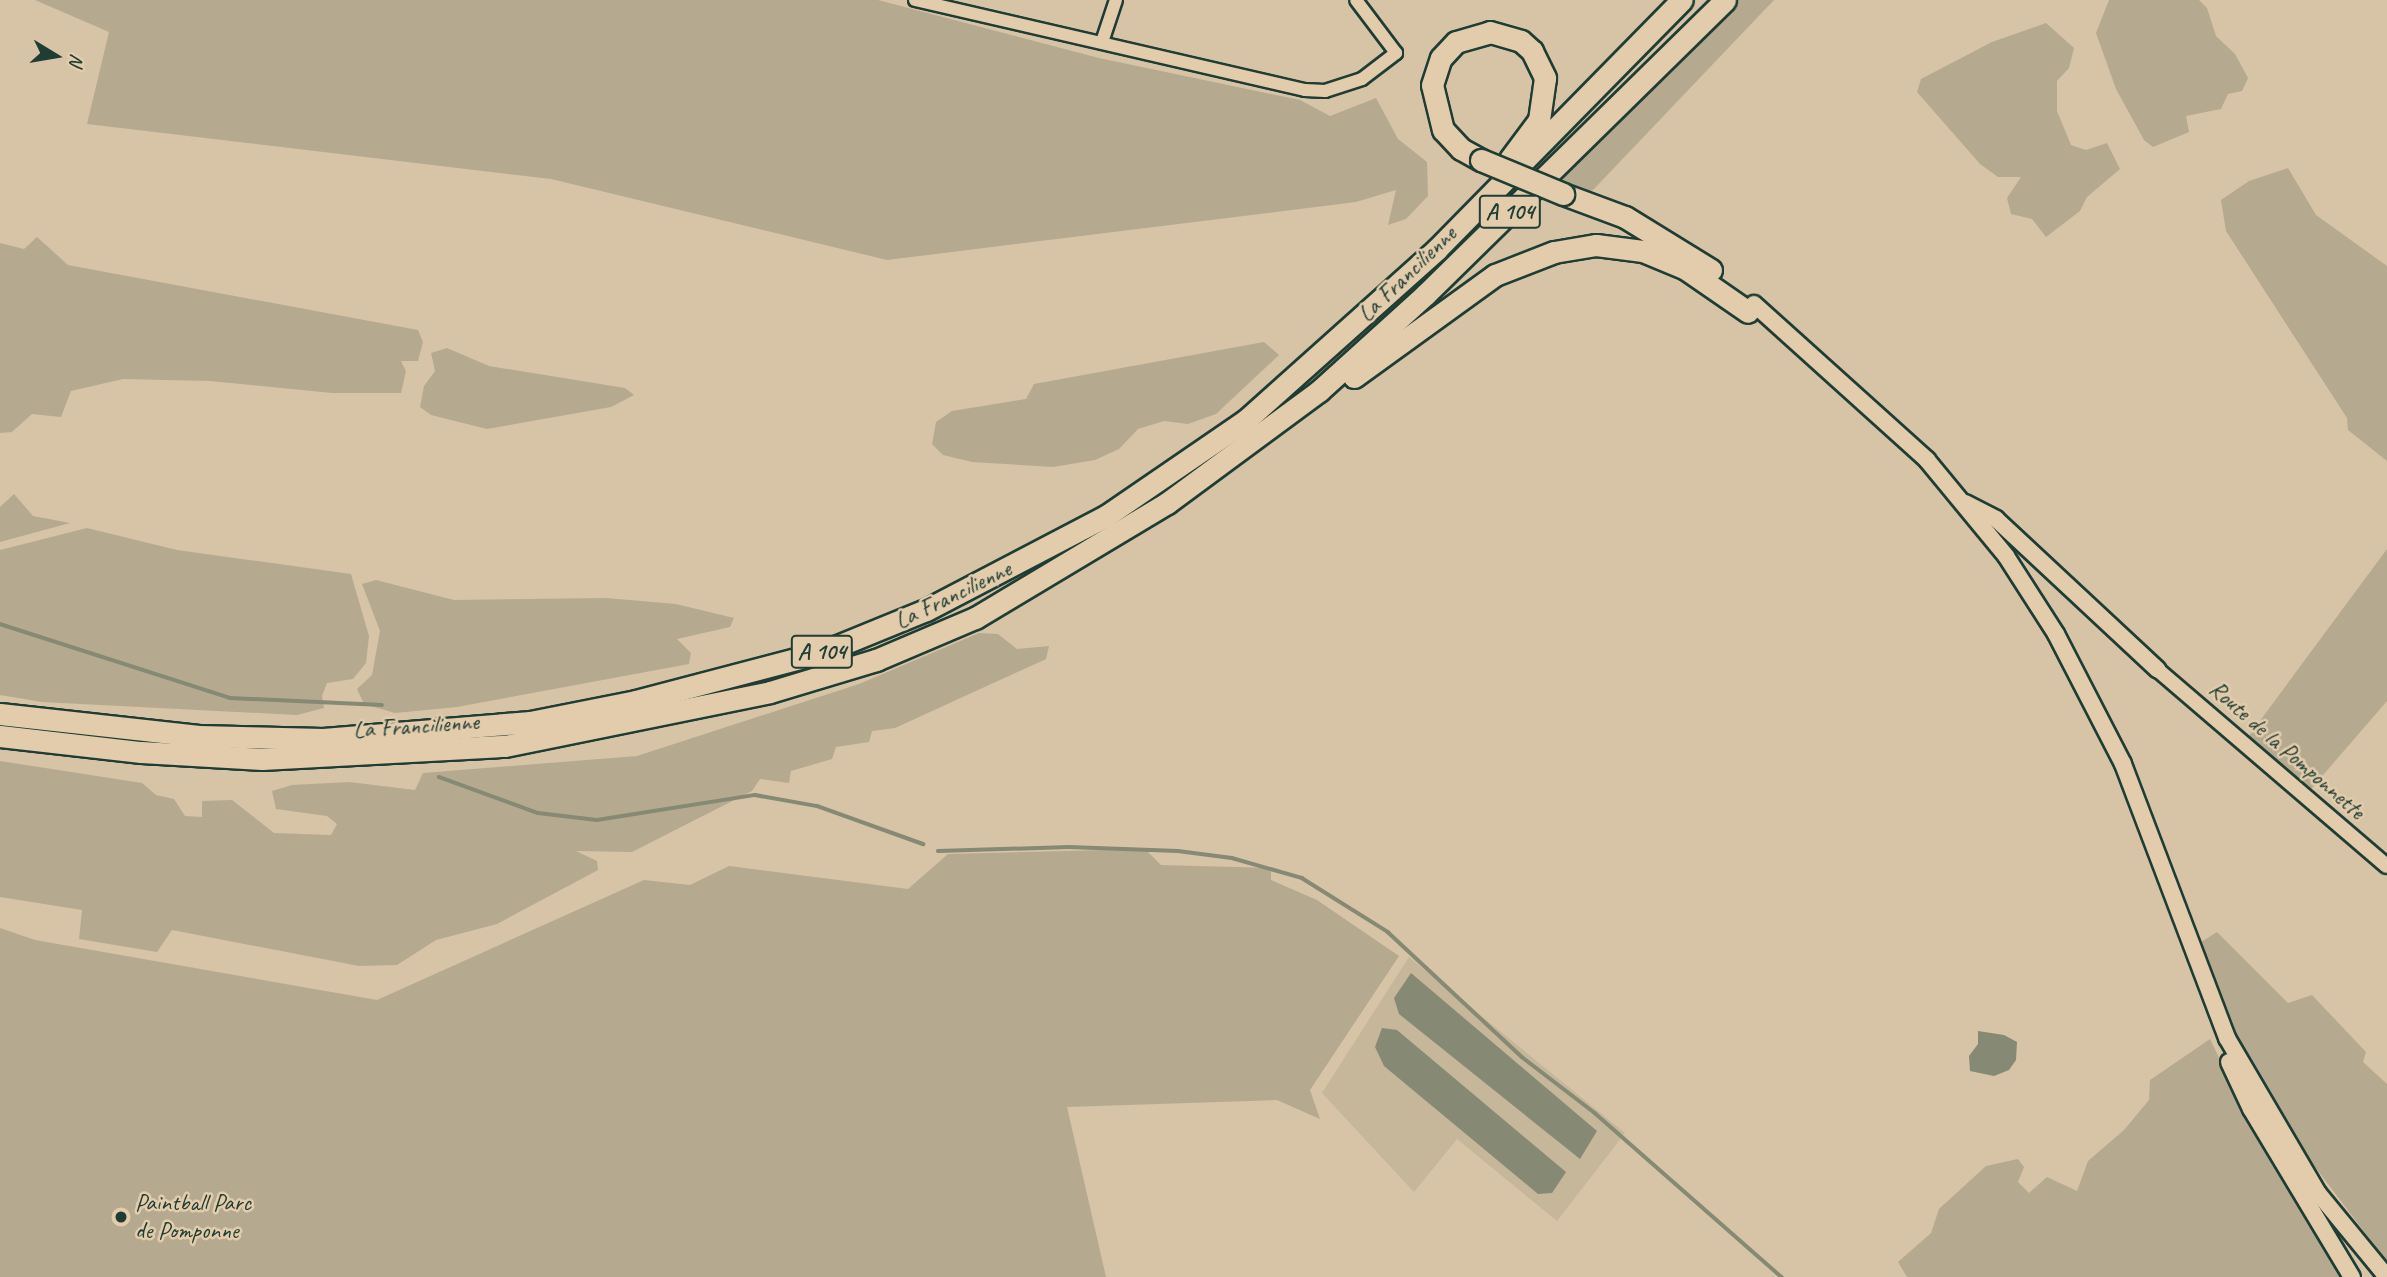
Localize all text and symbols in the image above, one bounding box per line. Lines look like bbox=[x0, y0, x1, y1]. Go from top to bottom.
north arrow bbox=[21, 21, 91, 91]
text: N bbox=[64, 52, 90, 68]
road number: A 104 bbox=[1478, 192, 1542, 232]
street label: La Francilienne bbox=[1352, 220, 1462, 328]
street label: La Francilienne bbox=[890, 554, 1016, 636]
road number: A 104 bbox=[790, 632, 854, 672]
street label: Route de la Pomponnette bbox=[2203, 674, 2371, 826]
street label: La Francilienne bbox=[352, 707, 480, 745]
place label: Paintball Parc de Pomponne bbox=[135, 1189, 251, 1245]
marker: Paintball Parc de Pomponne bbox=[113, 1209, 129, 1225]

